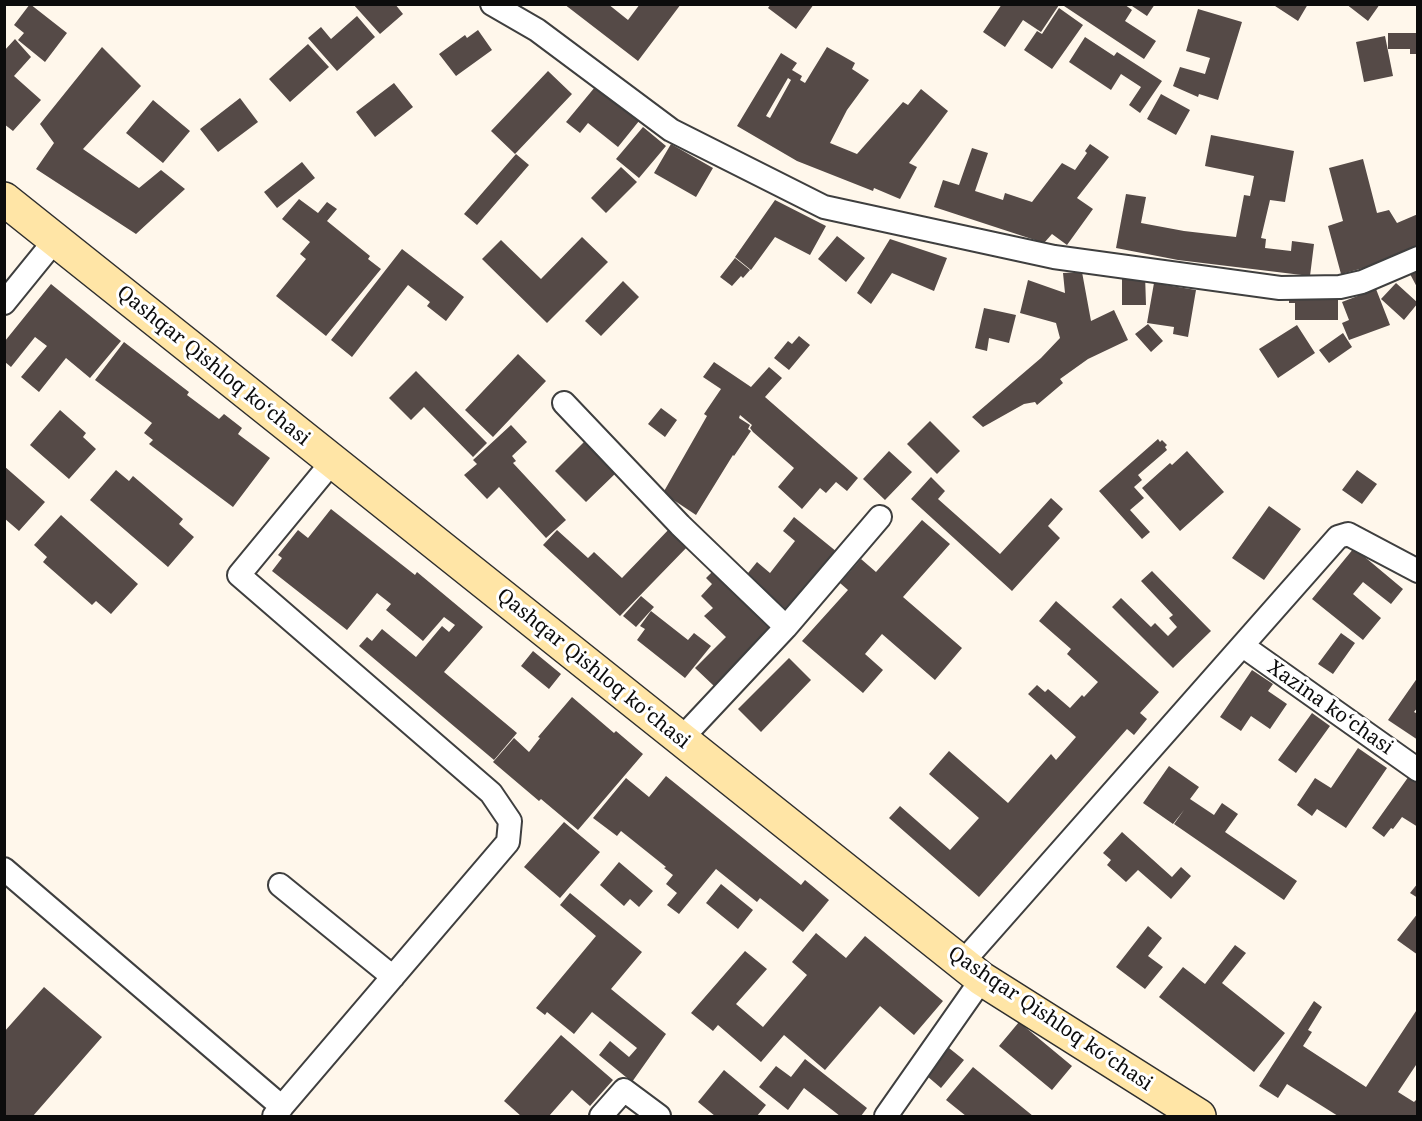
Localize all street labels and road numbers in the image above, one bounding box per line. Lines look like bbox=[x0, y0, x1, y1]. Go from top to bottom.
street label: Qashqar Qishloq koʻchasi bbox=[112, 281, 314, 451]
street label: Qashqar Qishloq koʻchasi bbox=[492, 584, 694, 754]
street label: Xazina koʻchasi bbox=[1263, 656, 1397, 760]
street label: Qashqar Qishloq koʻchasi bbox=[943, 942, 1157, 1096]

